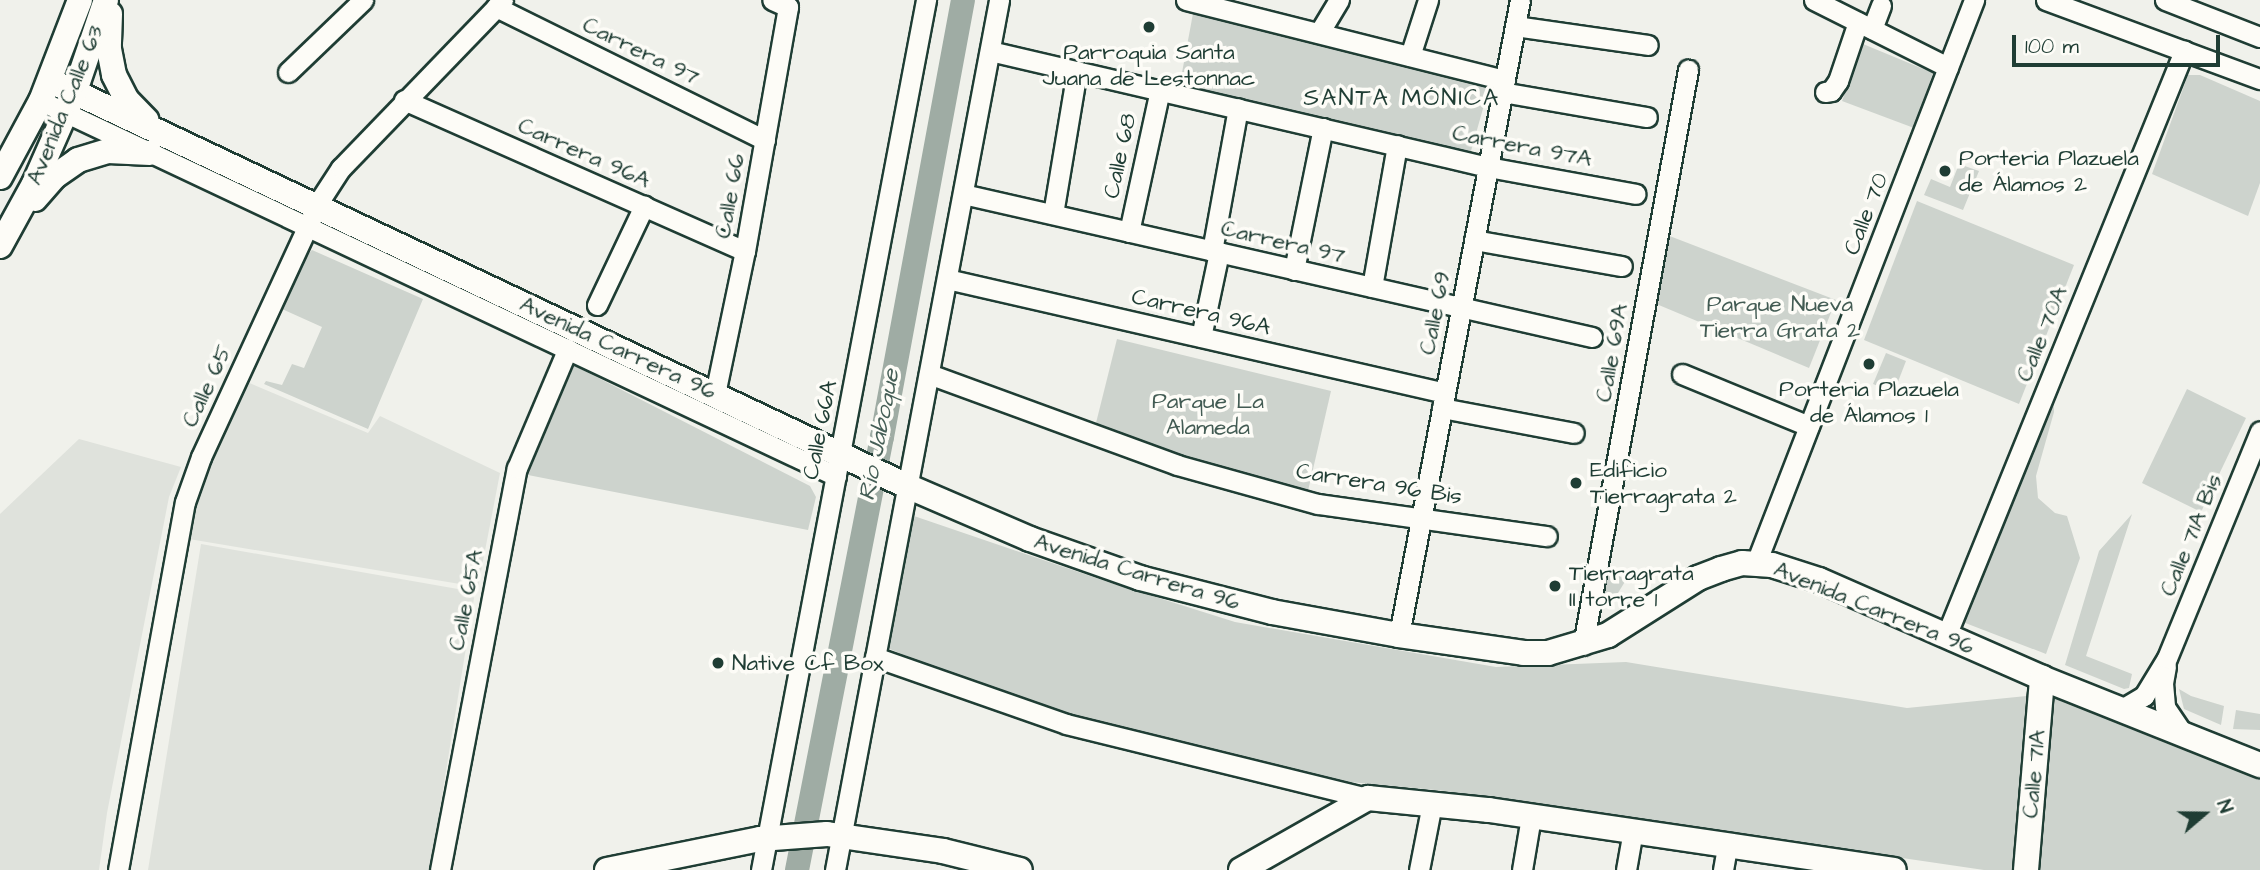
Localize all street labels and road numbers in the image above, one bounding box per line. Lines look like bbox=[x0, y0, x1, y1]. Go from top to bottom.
street label: Carrera 97 bbox=[578, 11, 704, 91]
street label: Avenida Calle 63 bbox=[20, 21, 110, 189]
street label: Calle 68 bbox=[1098, 111, 1142, 201]
street label: Carrera 96A bbox=[514, 112, 654, 194]
street label: Carrera 97A bbox=[1450, 119, 1594, 173]
street label: Calle 66 bbox=[709, 151, 751, 241]
street label: Calle 70 bbox=[1838, 169, 1894, 259]
street label: Carrera 97 bbox=[1218, 214, 1348, 270]
street label: Calle 69 bbox=[1413, 269, 1457, 357]
street label: Calle 70A bbox=[2010, 282, 2074, 386]
street label: Carrera 96A bbox=[1129, 283, 1273, 341]
street label: Avenida Carrera 96 bbox=[515, 290, 721, 406]
street label: Calle 69A bbox=[1590, 302, 1634, 404]
street label: Calle 65 bbox=[176, 340, 238, 432]
street label: Calle 66A bbox=[797, 378, 843, 482]
street label: Carrera 96 Bis bbox=[1294, 457, 1464, 511]
street label: Calle 71A Bis bbox=[2154, 470, 2228, 600]
street label: Avenida Carrera 96 bbox=[1031, 528, 1243, 616]
street label: Calle 65A bbox=[443, 547, 489, 653]
street label: Avenida Carrera 96 bbox=[1770, 555, 1978, 661]
street label: Calle 71A bbox=[2016, 729, 2052, 819]

